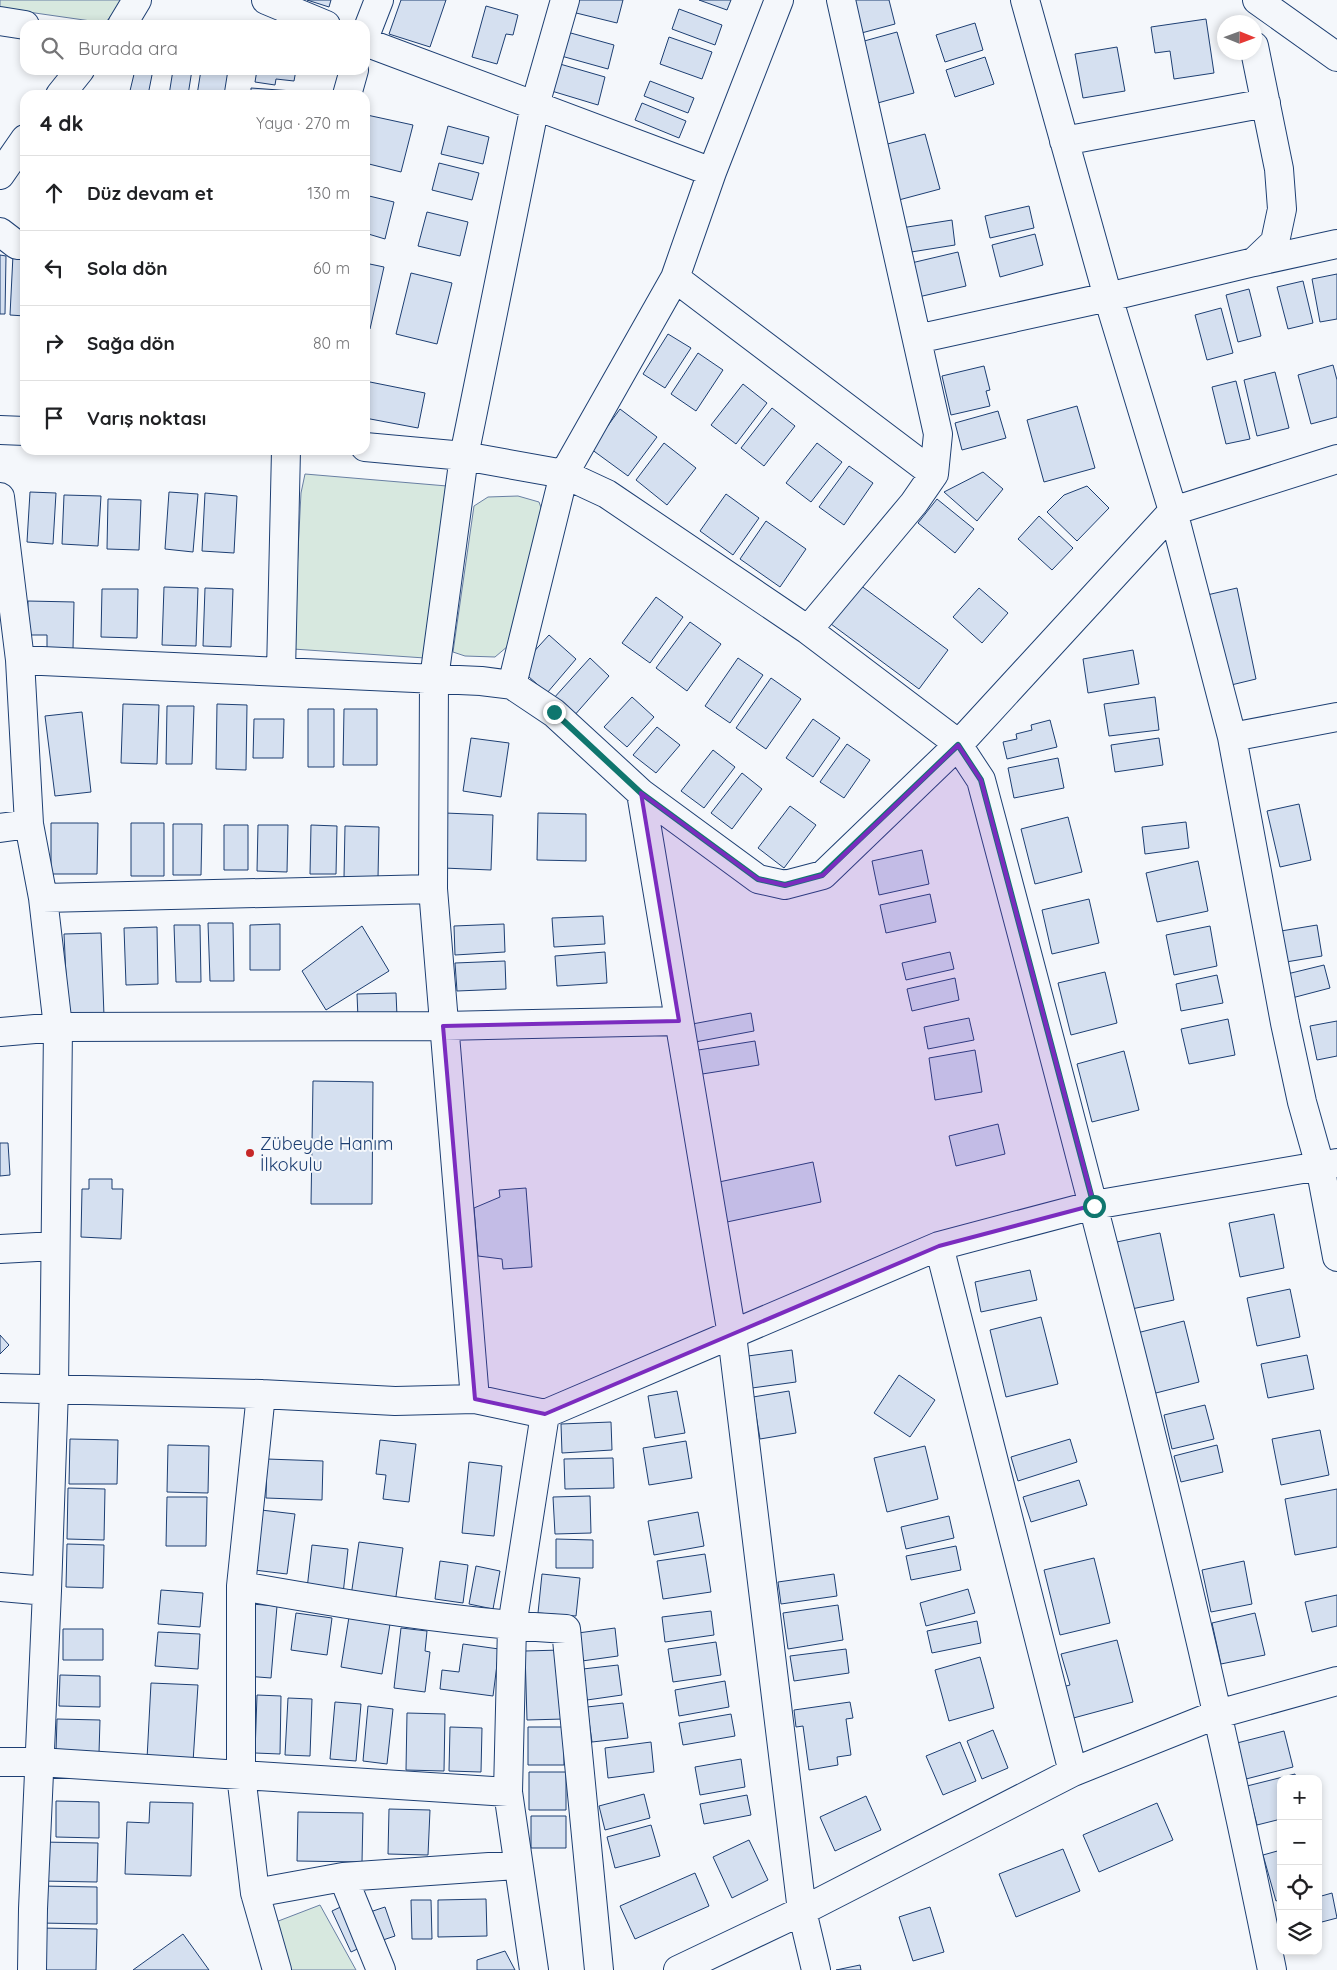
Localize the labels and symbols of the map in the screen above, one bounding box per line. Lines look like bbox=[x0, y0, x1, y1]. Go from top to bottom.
north arrow bbox=[1217, 15, 1262, 60]
route end bbox=[543, 701, 566, 724]
place label: Zübeyde Hanım İlkokulu bbox=[260, 1132, 393, 1176]
marker: Zübeyde Hanım İlkokulu bbox=[244, 1147, 256, 1159]
route start bbox=[1083, 1195, 1106, 1218]

